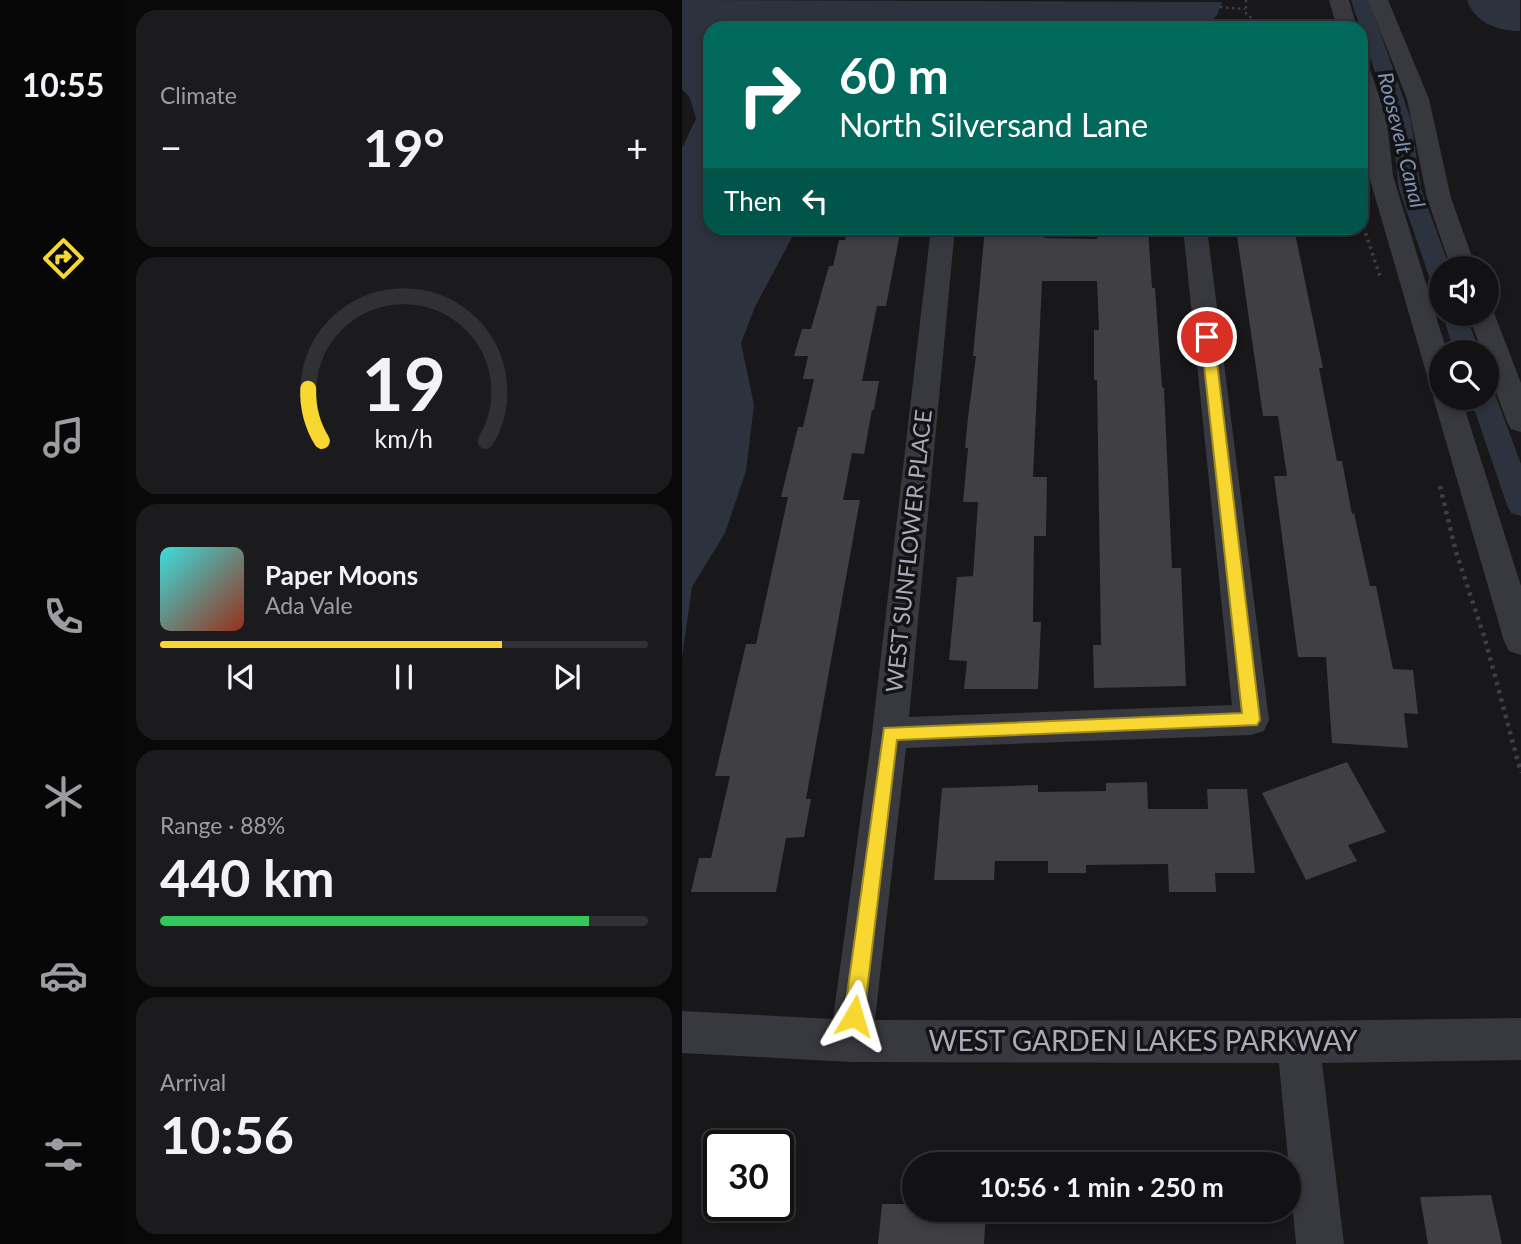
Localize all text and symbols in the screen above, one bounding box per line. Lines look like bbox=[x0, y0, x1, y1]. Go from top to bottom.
text: 60 m bbox=[839, 46, 949, 104]
icon: right bbox=[724, 49, 815, 140]
text: 10:55 bbox=[22, 65, 104, 104]
water label: Roosevelt Canal bbox=[1374, 69, 1431, 210]
text: Climate bbox=[160, 81, 237, 109]
text: North Silversand Lane bbox=[839, 105, 1148, 144]
text: 19° bbox=[363, 116, 445, 178]
text: − bbox=[160, 124, 182, 170]
text: + bbox=[626, 124, 648, 170]
icon: left bbox=[796, 182, 834, 220]
text: Then bbox=[724, 185, 782, 217]
icon: directions bbox=[39, 234, 88, 283]
map controls bbox=[1429, 256, 1499, 410]
button: sound bbox=[1429, 256, 1499, 326]
pin bbox=[1177, 307, 1237, 367]
icon: arrive bbox=[1188, 318, 1226, 356]
text: 19 bbox=[362, 340, 446, 428]
button: search bbox=[1429, 340, 1499, 410]
street label: WEST SUNFLOWER PLACE bbox=[879, 408, 937, 694]
icon: music bbox=[39, 413, 88, 462]
text: km/h bbox=[375, 423, 433, 453]
text: Paper Moons bbox=[265, 559, 418, 591]
text: Ada Vale bbox=[265, 591, 353, 619]
icon: phone bbox=[39, 592, 88, 641]
icon: previous bbox=[222, 658, 260, 696]
icon: pause bbox=[385, 658, 423, 696]
icon: next bbox=[548, 658, 586, 696]
icon: climate bbox=[39, 772, 88, 821]
text: Range · 88% bbox=[160, 811, 285, 839]
text: 440 km bbox=[160, 846, 334, 908]
icon: car bbox=[39, 951, 88, 1000]
position arrow bbox=[817, 979, 891, 1053]
street label: WEST GARDEN LAKES PARKWAY bbox=[928, 1023, 1358, 1057]
text: Arrival bbox=[160, 1068, 226, 1096]
text: 10:56 bbox=[160, 1103, 294, 1165]
icon: filters bbox=[39, 1130, 88, 1179]
speed limit sign: 30 bbox=[703, 1130, 794, 1221]
text: 10:56 · 1 min · 250 m bbox=[979, 1171, 1224, 1203]

